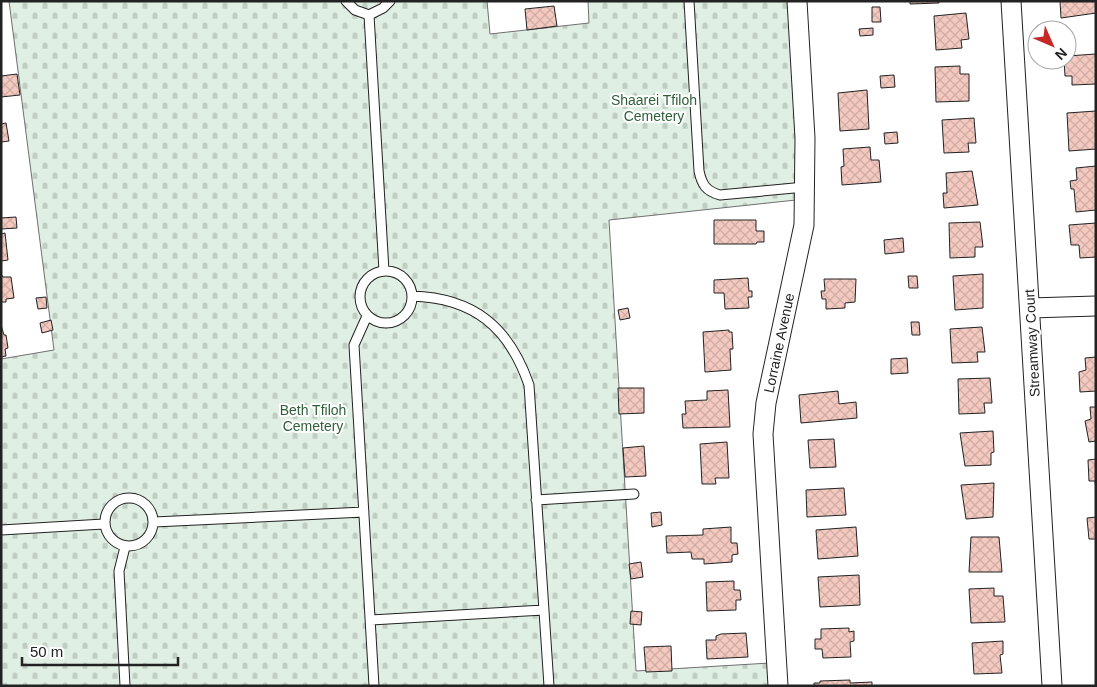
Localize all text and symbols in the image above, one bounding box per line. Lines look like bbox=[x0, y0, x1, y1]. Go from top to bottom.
north arrow bbox=[1027, 20, 1077, 70]
text: N bbox=[1052, 45, 1070, 63]
park label: Shaarei Tfiloh Cemetery bbox=[611, 92, 697, 124]
street label: Streamway Court bbox=[1021, 288, 1043, 397]
street label: Lorraine Avenue bbox=[761, 291, 797, 394]
park label: Beth Tfiloh Cemetery bbox=[280, 402, 346, 434]
scale bar bbox=[22, 634, 179, 666]
text: 50 m bbox=[30, 643, 63, 660]

